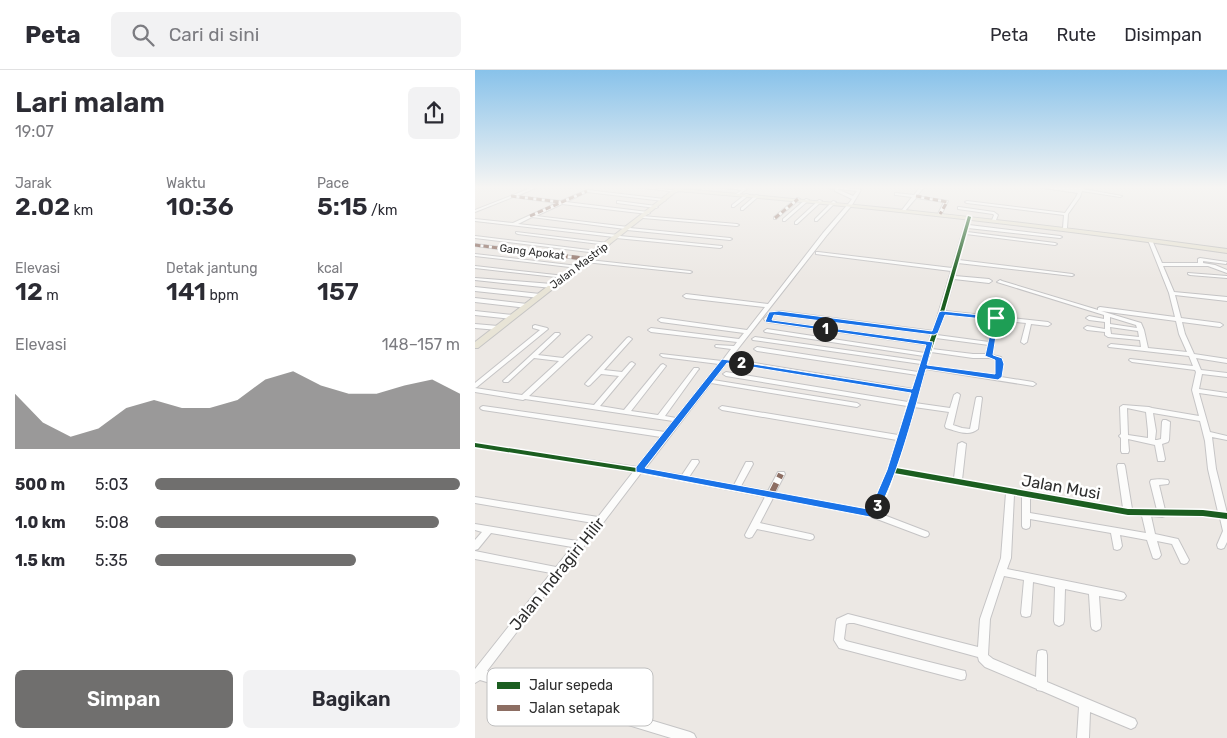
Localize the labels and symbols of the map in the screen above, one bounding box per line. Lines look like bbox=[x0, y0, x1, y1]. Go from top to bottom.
street label: Jalan Mastrip bbox=[547, 240, 611, 292]
street label: Gang Apokat bbox=[499, 242, 566, 263]
pin bbox=[975, 297, 1017, 339]
pin: 1 bbox=[813, 316, 837, 342]
pin: 2 bbox=[729, 350, 753, 376]
street label: Jalan Musi bbox=[1020, 471, 1102, 503]
pin: 3 bbox=[865, 494, 889, 518]
street label: Jalan Indragiri Hilir bbox=[506, 514, 608, 634]
legend bbox=[487, 668, 653, 726]
text: Jalur sepeda bbox=[529, 677, 613, 694]
text: Jalan setapak bbox=[529, 700, 621, 717]

